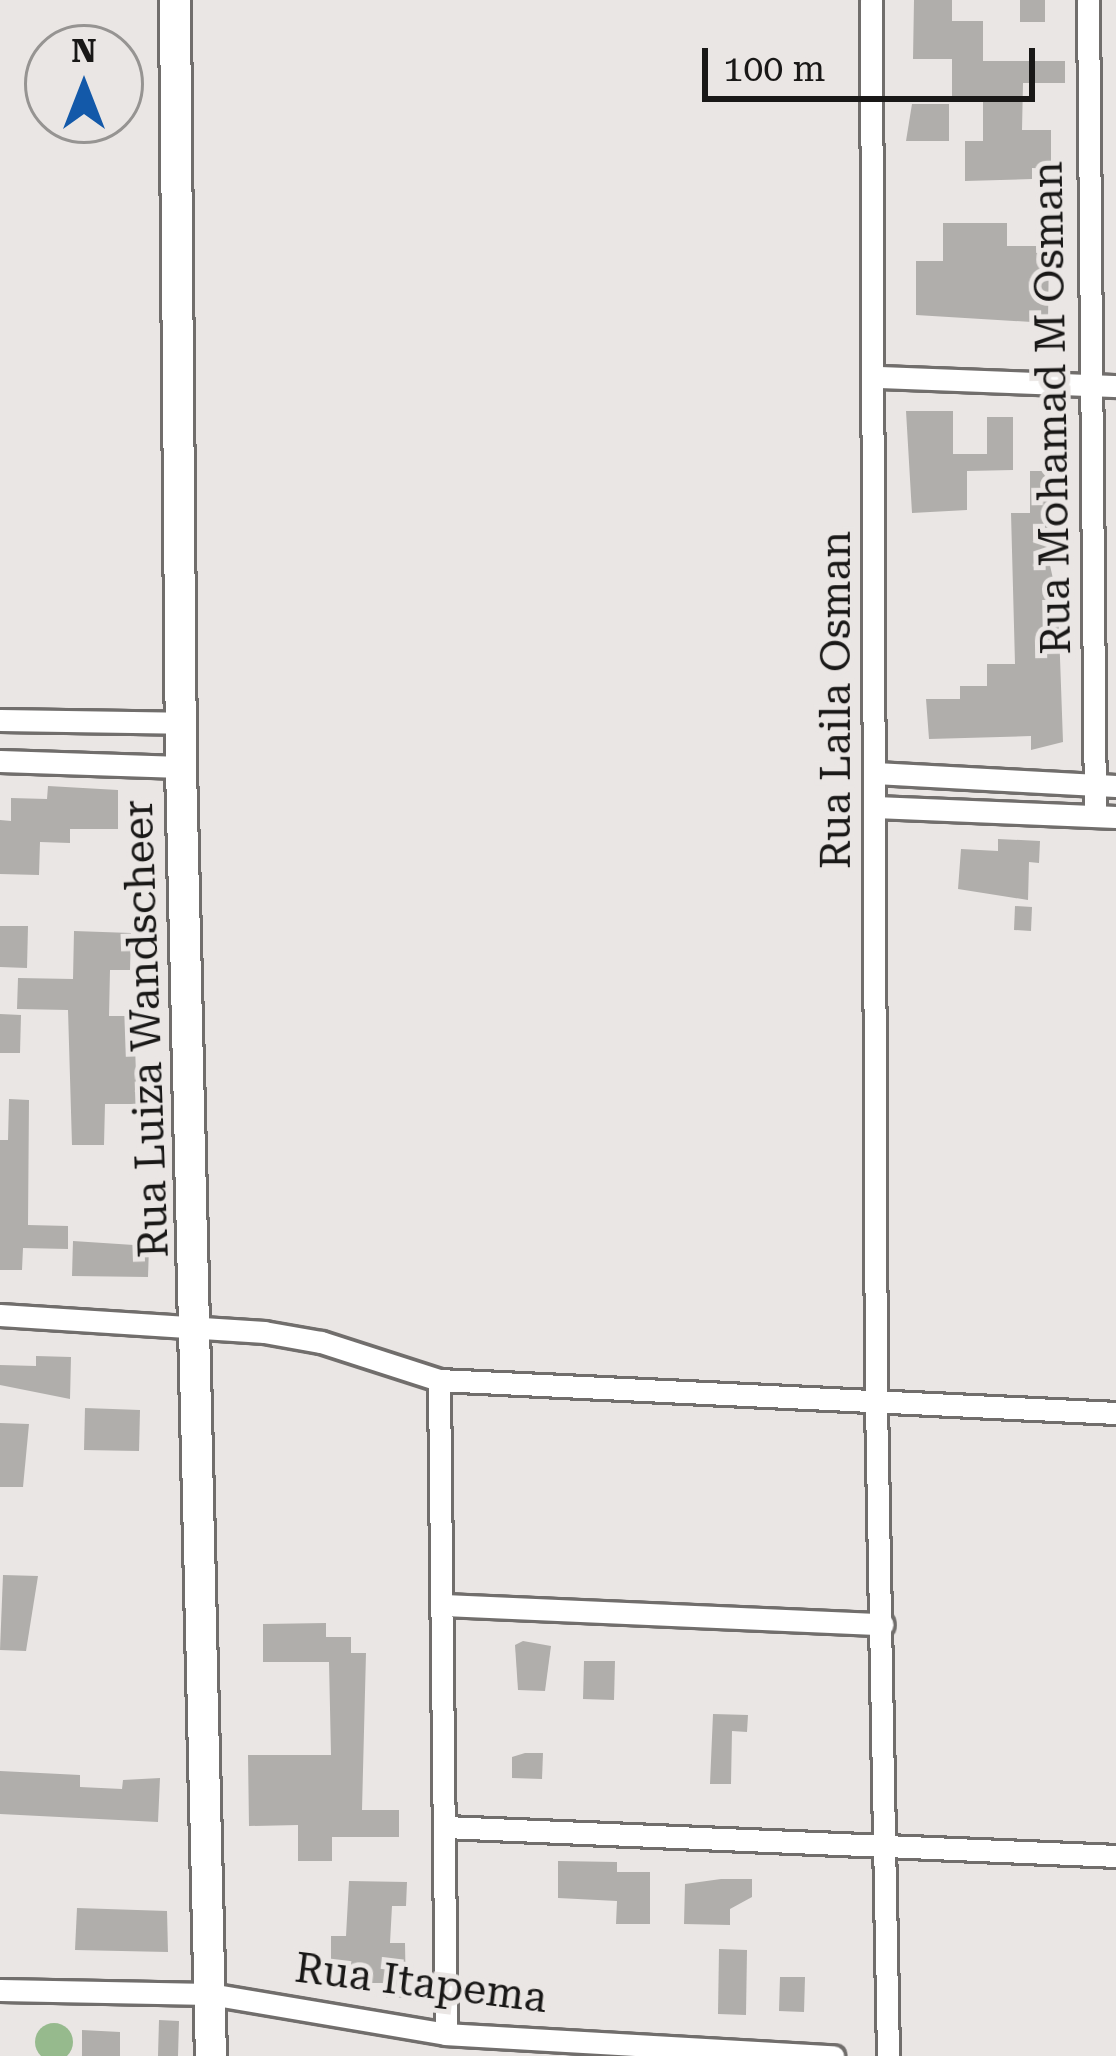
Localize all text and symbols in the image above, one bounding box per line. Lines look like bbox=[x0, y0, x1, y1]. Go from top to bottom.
north arrow bbox=[24, 24, 144, 144]
scale bar bbox=[708, 24, 1041, 98]
text: N bbox=[71, 31, 97, 70]
text: 100 m bbox=[723, 48, 825, 90]
street label: Rua Mohamad M Osman bbox=[1022, 161, 1082, 655]
street label: Rua Laila Osman bbox=[811, 531, 861, 869]
street label: Rua Luiza Wandscheer bbox=[113, 799, 179, 1259]
street label: Rua Itapema bbox=[292, 1943, 550, 2023]

